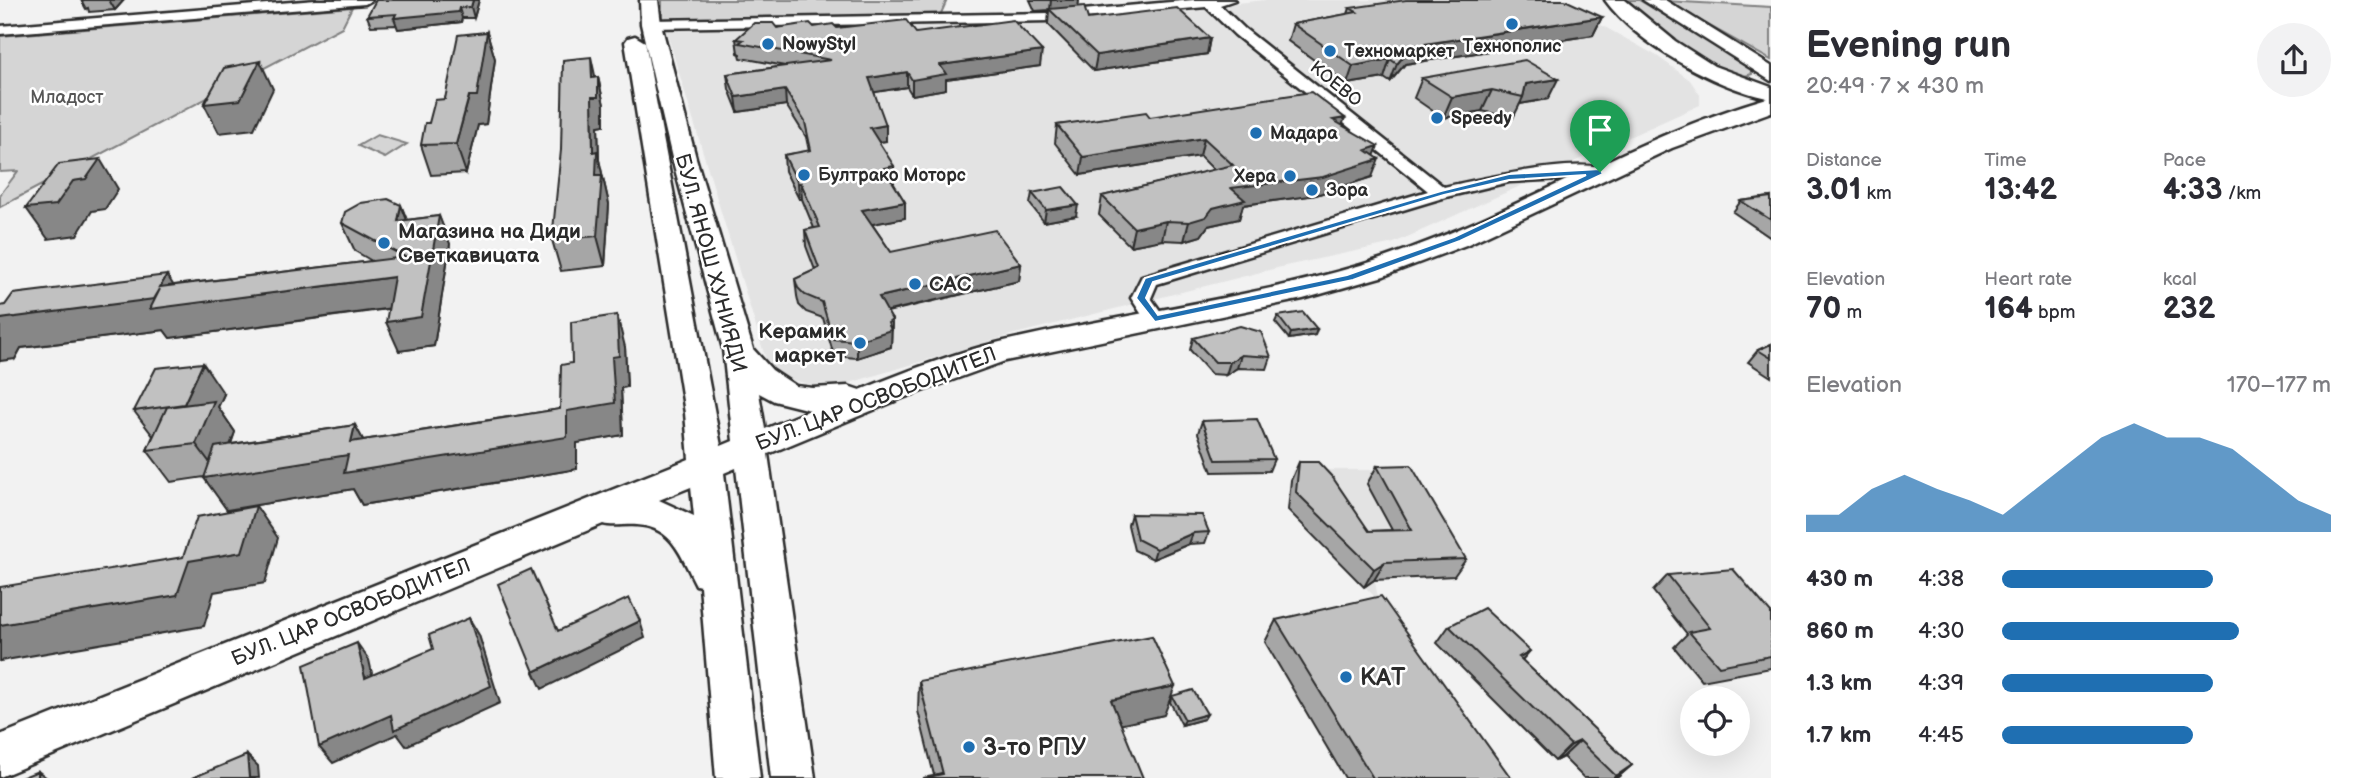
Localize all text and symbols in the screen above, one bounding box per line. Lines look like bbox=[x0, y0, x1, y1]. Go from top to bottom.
marker: Технополис bbox=[1504, 16, 1520, 32]
text: Evening run bbox=[1806, 23, 2011, 68]
button: share bbox=[2257, 23, 2331, 97]
place label: NowyStyl bbox=[782, 34, 856, 55]
marker: NowyStyl bbox=[760, 36, 776, 52]
place label: Технополис bbox=[1463, 36, 1561, 57]
place label: Техномаркет bbox=[1344, 41, 1455, 62]
marker: Техномаркет bbox=[1322, 43, 1338, 59]
street label: КОЕВО bbox=[1306, 57, 1366, 111]
text: 20:49 · 7 × 430 m bbox=[1806, 72, 1984, 100]
park label: Младост bbox=[30, 87, 104, 108]
pin bbox=[1570, 100, 1630, 172]
place label: Speedy bbox=[1451, 108, 1512, 129]
marker: Speedy bbox=[1429, 110, 1445, 126]
icon: arrive bbox=[1581, 111, 1619, 149]
place label: Мадара bbox=[1270, 123, 1338, 144]
marker: Мадара bbox=[1248, 125, 1264, 141]
text: Distance bbox=[1806, 149, 1882, 172]
text: Time bbox=[1984, 149, 2026, 172]
text: Pace bbox=[2163, 149, 2206, 172]
street label: БУЛ. ЯНОШ ХУНИЯДИ bbox=[670, 151, 752, 375]
place label: Бултрако Моторс bbox=[818, 165, 966, 186]
place label: Хера bbox=[1233, 166, 1277, 187]
marker: Бултрако Моторс bbox=[796, 167, 812, 183]
marker: Хера bbox=[1282, 168, 1298, 184]
text: 3.01 bbox=[1806, 172, 1861, 208]
text: 13:42 bbox=[1984, 172, 2057, 208]
text: 4:33 bbox=[2163, 172, 2223, 208]
place label: Зора bbox=[1326, 180, 1369, 201]
marker: Зора bbox=[1304, 182, 1320, 198]
text: km bbox=[1861, 182, 1892, 205]
text: /km bbox=[2223, 182, 2261, 205]
place label: Магазина на Диди Светкавицата bbox=[398, 219, 581, 268]
marker: Магазина на Диди Светкавицата bbox=[376, 235, 392, 251]
text: Elevation bbox=[1806, 268, 1885, 291]
text: Heart rate bbox=[1984, 268, 2072, 291]
text: kcal bbox=[2163, 268, 2197, 291]
place label: САС bbox=[929, 272, 972, 297]
marker: САС bbox=[907, 276, 923, 292]
text: 70 bbox=[1806, 291, 1841, 327]
text: 164 bbox=[1984, 291, 2033, 327]
text: 232 bbox=[2163, 291, 2215, 327]
text: m bbox=[1841, 301, 1862, 324]
text: bpm bbox=[2033, 301, 2075, 324]
place label: Керамик маркет bbox=[758, 319, 847, 368]
marker: Керамик маркет bbox=[852, 335, 868, 351]
street label: БУЛ. ЦАР ОСВОБОДИТЕЛ bbox=[752, 342, 1000, 456]
text: Elevation bbox=[1806, 371, 1902, 399]
text: 170–177 m bbox=[2227, 371, 2331, 399]
street label: БУЛ. ЦАР ОСВОБОДИТЕЛ bbox=[228, 553, 474, 671]
text: 430 m bbox=[1806, 565, 1873, 593]
text: 4:38 bbox=[1918, 565, 1964, 593]
text: 860 m bbox=[1806, 617, 1874, 645]
text: 4:30 bbox=[1918, 617, 1964, 645]
place label: КАТ bbox=[1360, 663, 1406, 692]
marker: КАТ bbox=[1338, 669, 1354, 685]
text: 1.3 km bbox=[1806, 669, 1872, 697]
text: 4:39 bbox=[1918, 669, 1964, 697]
map controls bbox=[1680, 686, 1750, 756]
button: locate bbox=[1680, 686, 1750, 756]
text: 1.7 km bbox=[1806, 721, 1871, 749]
text: 4:45 bbox=[1918, 721, 1964, 749]
place label: 3-то РПУ bbox=[983, 733, 1086, 762]
marker: 3-то РПУ bbox=[961, 739, 977, 755]

